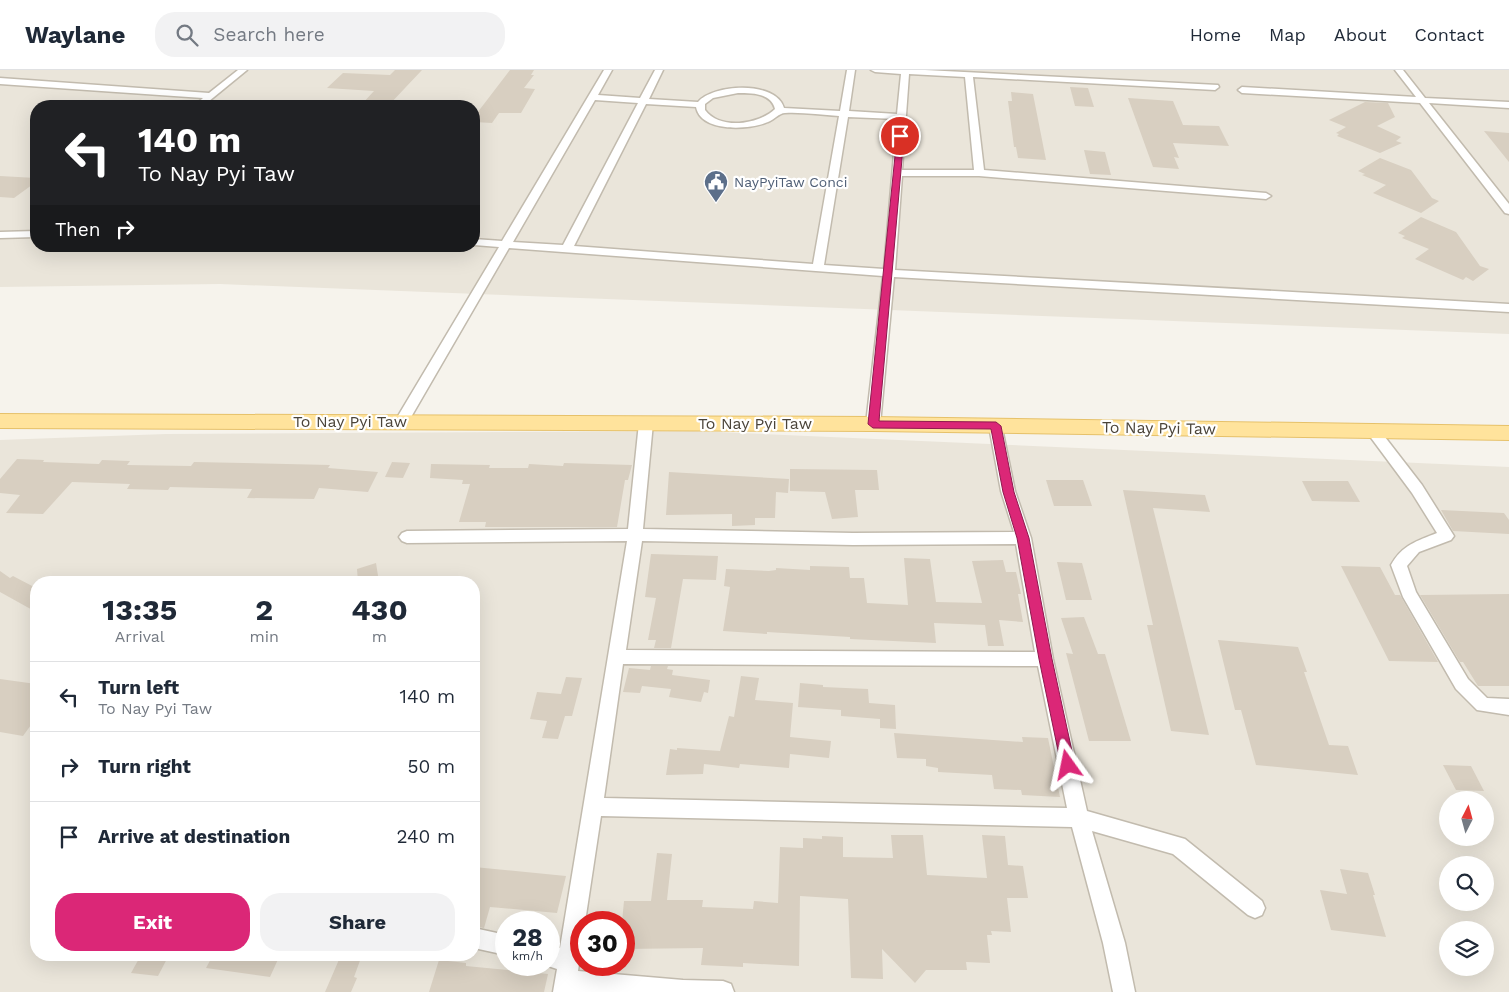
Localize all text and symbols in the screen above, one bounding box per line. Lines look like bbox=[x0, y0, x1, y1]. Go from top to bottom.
search box bbox=[155, 12, 505, 57]
text: Waylane bbox=[25, 21, 125, 49]
icon: search bbox=[173, 21, 201, 49]
text: Search here bbox=[213, 23, 325, 46]
text: Home bbox=[1190, 24, 1241, 45]
text: Map bbox=[1269, 24, 1306, 45]
text: About bbox=[1334, 24, 1386, 45]
text: Contact bbox=[1414, 24, 1484, 45]
pin bbox=[879, 115, 921, 157]
text: 140 m bbox=[138, 119, 241, 161]
icon: left bbox=[55, 120, 120, 185]
icon: arrive bbox=[886, 122, 914, 150]
text: To Nay Pyi Taw bbox=[138, 161, 295, 186]
public building icon: NayPyiTaw Conci bbox=[703, 169, 729, 203]
place label: NayPyiTaw Conci bbox=[734, 174, 847, 190]
icon: right bbox=[111, 215, 139, 243]
text: Then bbox=[55, 218, 101, 241]
street label: To Nay Pyi Taw bbox=[293, 412, 407, 431]
street label: To Nay Pyi Taw bbox=[698, 414, 812, 433]
street label: To Nay Pyi Taw bbox=[1102, 418, 1216, 438]
text: 13:35 bbox=[102, 592, 177, 627]
text: 2 bbox=[255, 592, 273, 627]
text: 430 bbox=[351, 592, 408, 627]
text: Arrival bbox=[115, 627, 165, 646]
text: min bbox=[250, 627, 279, 646]
text: m bbox=[372, 627, 387, 646]
text: Turn left bbox=[98, 676, 179, 699]
icon: left bbox=[55, 683, 83, 711]
text: 140 m bbox=[400, 685, 455, 708]
text: To Nay Pyi Taw bbox=[98, 699, 212, 718]
position arrow bbox=[1041, 738, 1093, 790]
icon: right bbox=[55, 753, 83, 781]
text: Turn right bbox=[98, 755, 191, 778]
text: 50 m bbox=[408, 755, 455, 778]
north arrow bbox=[1439, 791, 1494, 846]
map controls bbox=[1439, 791, 1494, 976]
icon: arrive bbox=[55, 823, 83, 851]
text: Arrive at destination bbox=[98, 825, 290, 848]
text: 240 m bbox=[396, 825, 455, 848]
button: search bbox=[1439, 856, 1494, 911]
button: Exit bbox=[55, 893, 250, 951]
button: Share bbox=[260, 893, 455, 951]
speed limit sign: 30 bbox=[570, 911, 635, 976]
button: layers bbox=[1439, 921, 1494, 976]
text: 28 bbox=[512, 923, 543, 952]
text: km/h bbox=[512, 949, 543, 963]

